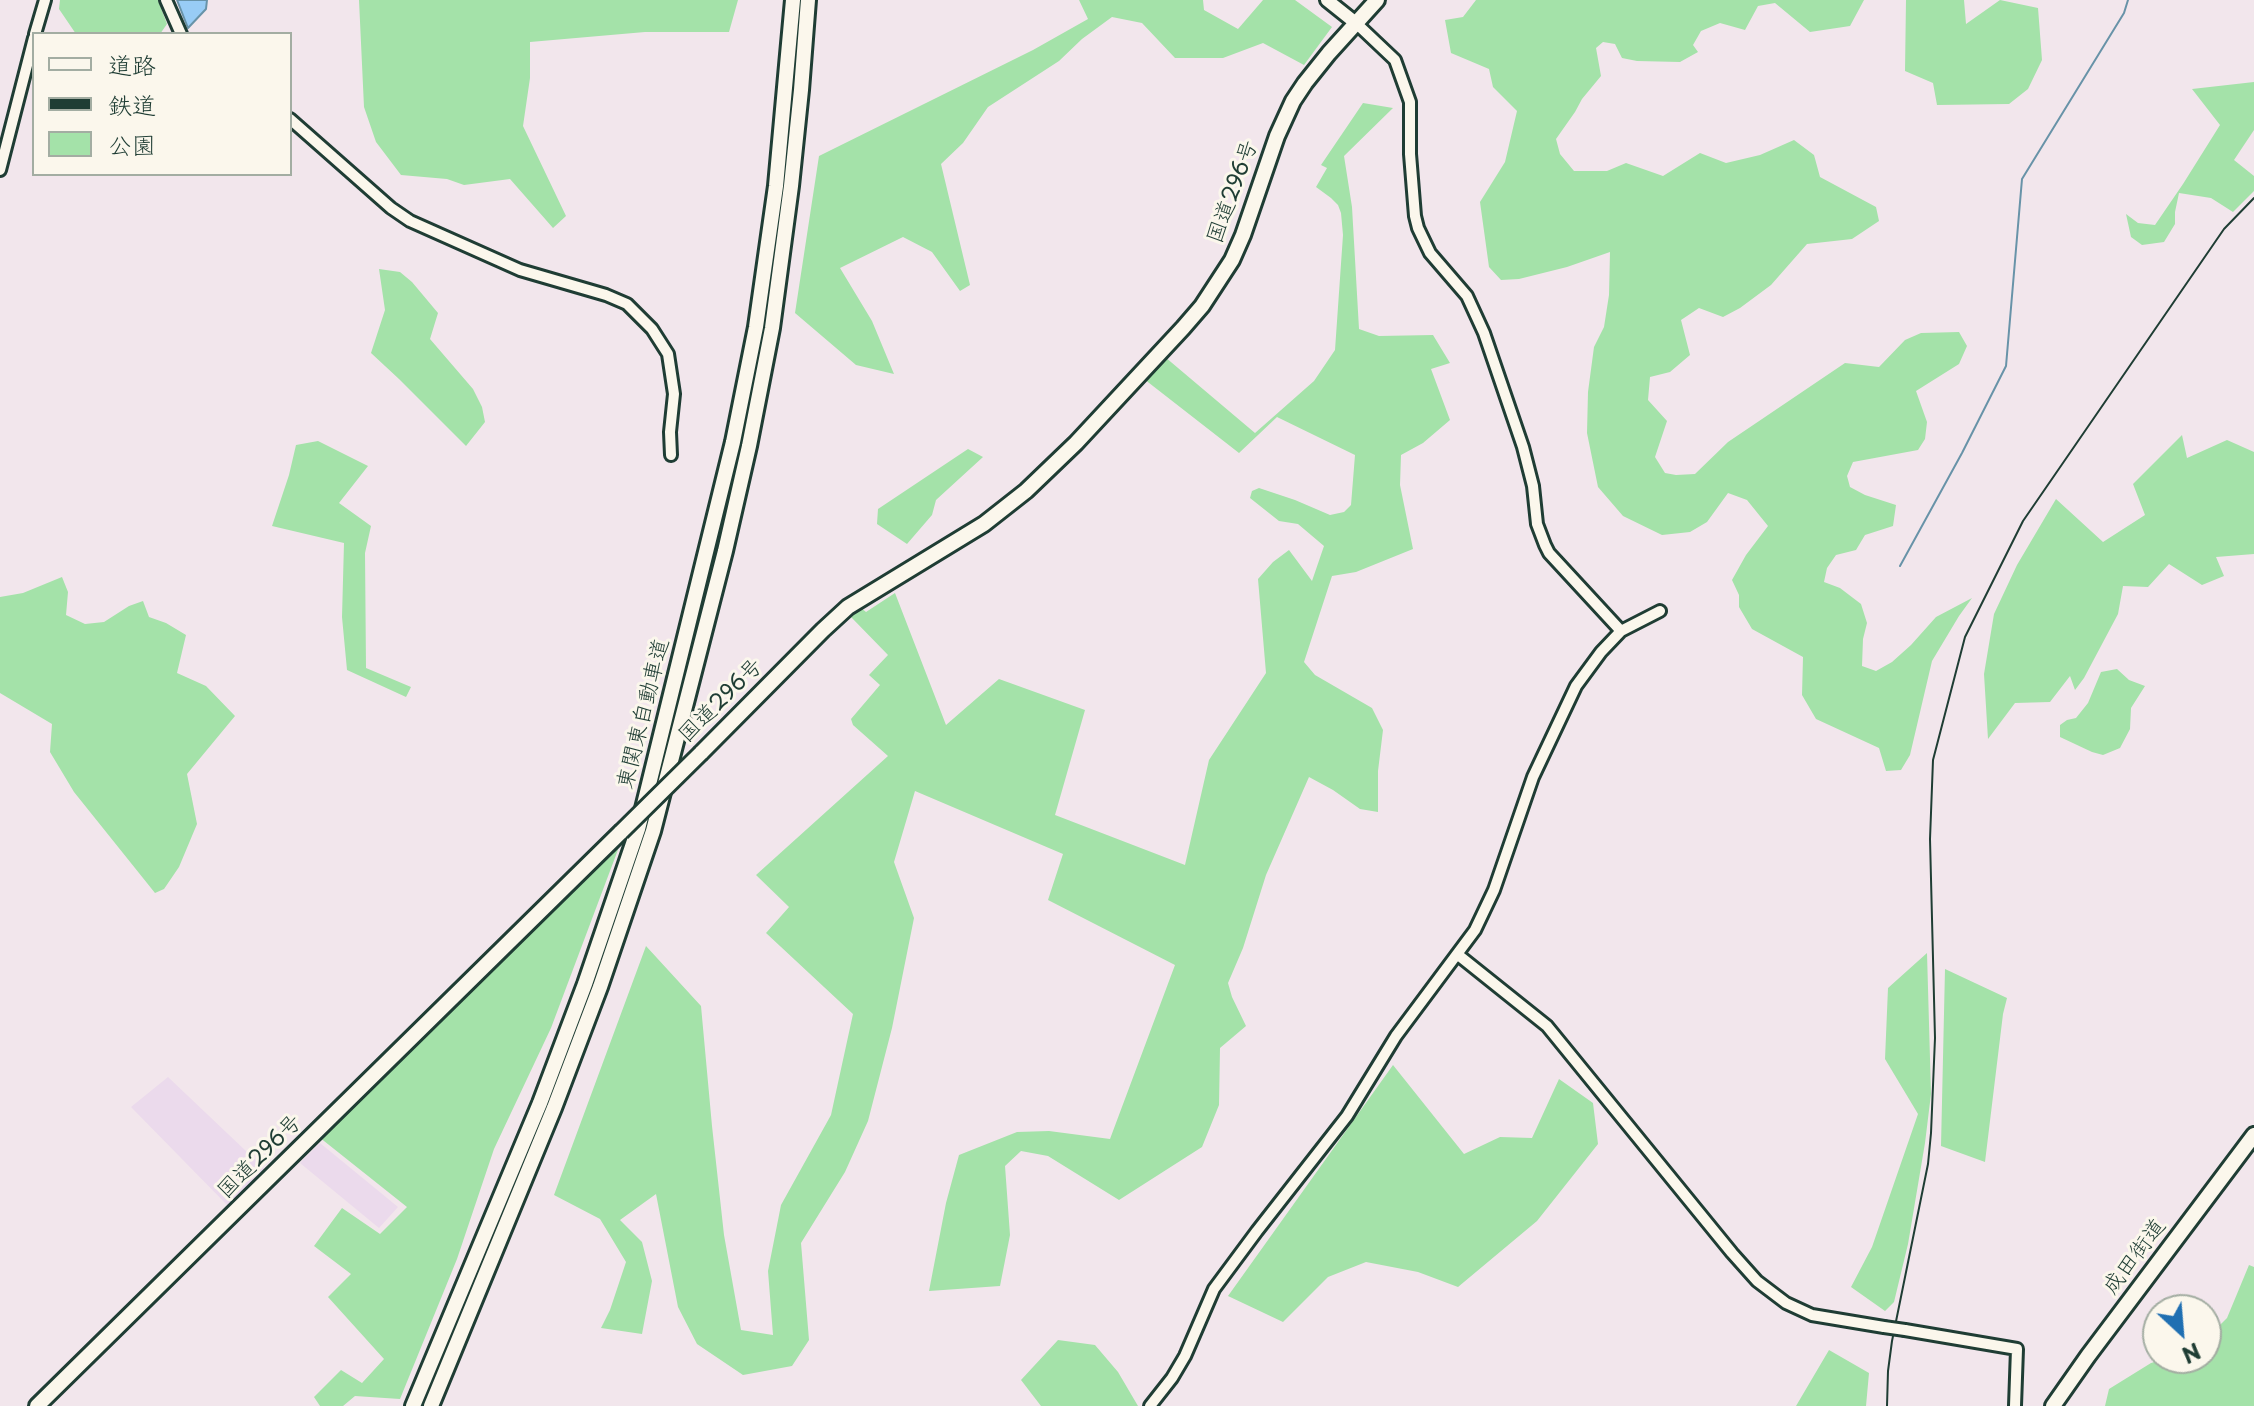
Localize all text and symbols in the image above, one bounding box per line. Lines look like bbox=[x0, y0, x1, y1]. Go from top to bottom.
legend bbox=[32, 32, 292, 176]
text: 道路 bbox=[108, 46, 156, 82]
text: 鉄道 bbox=[108, 86, 156, 122]
text: 公園 bbox=[108, 126, 156, 162]
street label: 国道296号 bbox=[1202, 137, 1264, 247]
street label: 東関東自動車道 bbox=[613, 636, 675, 792]
street label: 国道296号 bbox=[673, 653, 769, 749]
street label: 国道296号 bbox=[212, 1109, 308, 1205]
street label: 成田街道 bbox=[2098, 1214, 2172, 1300]
north arrow bbox=[2142, 1294, 2222, 1374]
text: N bbox=[2177, 1336, 2207, 1373]

